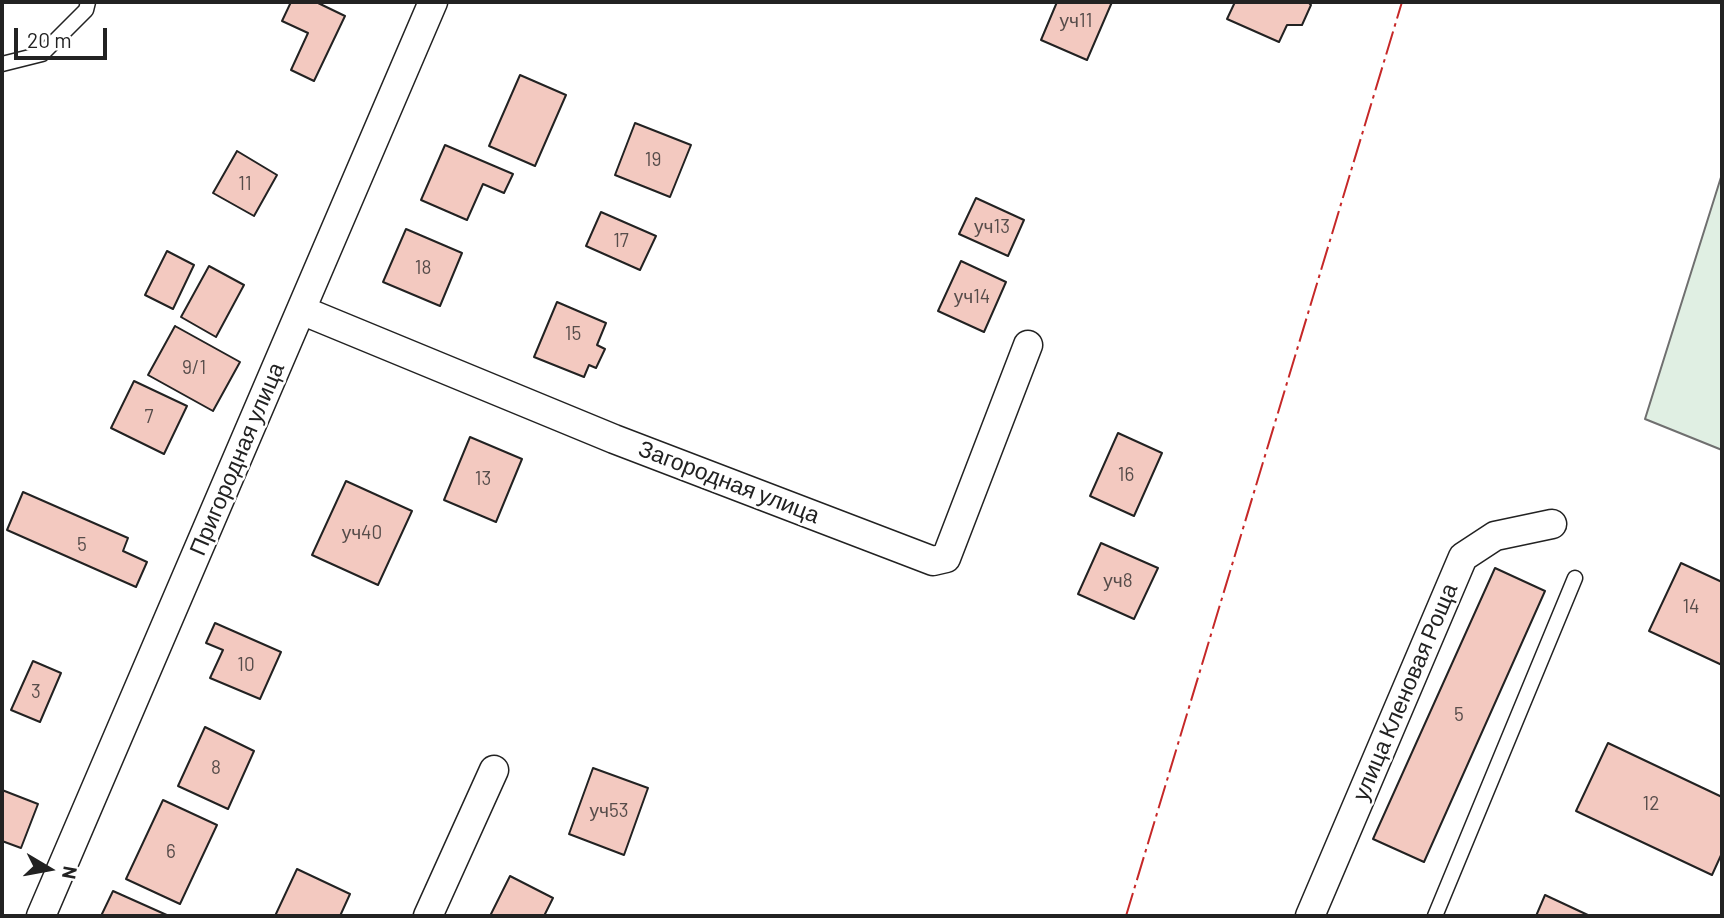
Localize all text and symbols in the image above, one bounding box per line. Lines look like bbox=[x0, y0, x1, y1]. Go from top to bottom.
house number: уч11 bbox=[1060, 10, 1092, 32]
scale bar bbox=[18, 14, 110, 58]
text: 20 m bbox=[27, 27, 72, 52]
house number: 19 bbox=[645, 149, 661, 171]
house number: 11 bbox=[238, 173, 252, 195]
house number: уч13 bbox=[974, 216, 1010, 238]
house number: 17 bbox=[613, 230, 629, 252]
house number: 18 bbox=[415, 257, 431, 279]
house number: уч14 bbox=[954, 286, 990, 308]
house number: 15 bbox=[565, 323, 581, 345]
house number: 9/1 bbox=[182, 357, 206, 379]
street label: Пригородная улица bbox=[184, 358, 290, 560]
house number: 7 bbox=[145, 406, 153, 428]
street label: Загородная улица bbox=[635, 435, 823, 529]
house number: 16 bbox=[1118, 464, 1134, 486]
house number: 13 bbox=[475, 468, 491, 490]
house number: уч40 bbox=[342, 522, 382, 544]
house number: 5 bbox=[77, 534, 87, 556]
house number: уч8 bbox=[1103, 570, 1133, 592]
street label: улица Кленовая Роща bbox=[1347, 579, 1463, 805]
house number: 14 bbox=[1682, 596, 1700, 618]
house number: 10 bbox=[237, 654, 255, 676]
house number: 3 bbox=[31, 681, 41, 703]
house number: 5 bbox=[1454, 704, 1464, 726]
house number: 8 bbox=[211, 757, 221, 779]
house number: 12 bbox=[1643, 793, 1659, 815]
house number: уч53 bbox=[590, 800, 628, 822]
north arrow bbox=[14, 834, 84, 904]
house number: 6 bbox=[166, 841, 176, 863]
text: N bbox=[58, 865, 83, 881]

